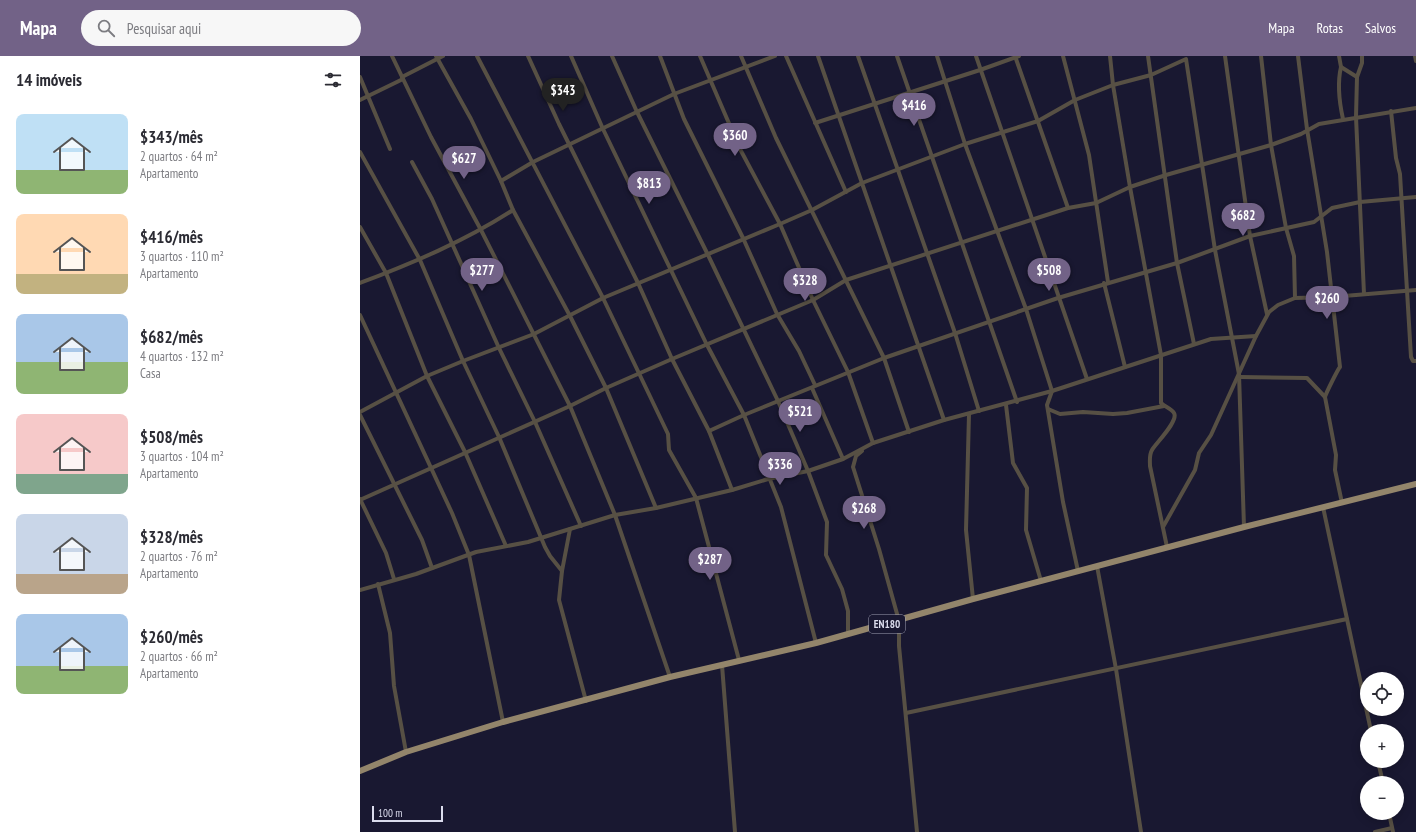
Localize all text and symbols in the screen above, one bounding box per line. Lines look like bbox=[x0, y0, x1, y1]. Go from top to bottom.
search box bbox=[81, 10, 361, 46]
text: Mapa bbox=[20, 16, 57, 40]
icon: search bbox=[95, 17, 117, 39]
text: Pesquisar aqui bbox=[127, 19, 201, 38]
text: Mapa bbox=[1268, 19, 1295, 37]
text: Rotas bbox=[1317, 19, 1343, 37]
text: Salvos bbox=[1365, 19, 1396, 37]
text: 14 imóveis bbox=[16, 69, 82, 91]
icon: filters bbox=[322, 69, 344, 91]
pin: $343 bbox=[539, 78, 587, 112]
text: $343 bbox=[551, 82, 575, 99]
pin: $416 bbox=[890, 93, 938, 127]
text: $416 bbox=[902, 97, 926, 114]
pin: $360 bbox=[711, 123, 759, 157]
text: $343/mês bbox=[140, 126, 203, 148]
text: $360 bbox=[723, 127, 747, 144]
icon: home bbox=[48, 130, 96, 178]
pin: $627 bbox=[440, 146, 488, 180]
text: 2 quartos · 64 m² bbox=[140, 148, 218, 165]
text: $627 bbox=[452, 150, 476, 167]
text: Apartamento bbox=[140, 165, 198, 182]
pin: $813 bbox=[625, 171, 673, 205]
text: $813 bbox=[637, 175, 661, 192]
pin: $682 bbox=[1219, 203, 1267, 237]
text: $682 bbox=[1231, 207, 1255, 224]
text: $416/mês bbox=[140, 226, 203, 248]
icon: home bbox=[48, 230, 96, 278]
text: 3 quartos · 110 m² bbox=[140, 248, 224, 265]
pin: $277 bbox=[458, 258, 506, 292]
pin: $508 bbox=[1025, 258, 1073, 292]
text: $277 bbox=[470, 262, 494, 279]
text: $508 bbox=[1037, 262, 1061, 279]
text: Apartamento bbox=[140, 265, 198, 282]
pin: $328 bbox=[781, 268, 829, 302]
text: $328 bbox=[793, 272, 817, 289]
pin: $260 bbox=[1303, 286, 1351, 320]
text: $260 bbox=[1315, 290, 1339, 307]
text: $682/mês bbox=[140, 326, 203, 348]
icon: home bbox=[48, 330, 96, 378]
text: 4 quartos · 132 m² bbox=[140, 348, 224, 365]
text: Casa bbox=[140, 365, 161, 382]
pin: $521 bbox=[776, 399, 824, 433]
text: $521 bbox=[788, 403, 812, 420]
text: $508/mês bbox=[140, 426, 203, 448]
icon: home bbox=[48, 430, 96, 478]
text: 3 quartos · 104 m² bbox=[140, 448, 224, 465]
pin: $336 bbox=[756, 452, 804, 486]
text: $336 bbox=[768, 456, 792, 473]
text: Apartamento bbox=[140, 465, 198, 482]
pin: $268 bbox=[840, 496, 888, 530]
text: $268 bbox=[852, 500, 876, 517]
text: $328/mês bbox=[140, 526, 203, 548]
icon: home bbox=[48, 530, 96, 578]
pin: $287 bbox=[686, 547, 734, 581]
text: 2 quartos · 76 m² bbox=[140, 548, 218, 565]
text: $287 bbox=[698, 551, 722, 568]
text: Apartamento bbox=[140, 565, 198, 582]
road number: EN180 bbox=[869, 615, 905, 633]
text: $260/mês bbox=[140, 626, 203, 648]
icon: home bbox=[48, 630, 96, 678]
text: 2 quartos · 66 m² bbox=[140, 648, 218, 665]
text: Apartamento bbox=[140, 665, 198, 682]
map controls bbox=[1360, 672, 1404, 820]
button: locate bbox=[1360, 672, 1404, 716]
button: + bbox=[1360, 724, 1404, 768]
button: − bbox=[1360, 776, 1404, 820]
scale bar bbox=[372, 804, 443, 823]
text: 100 m bbox=[378, 806, 402, 820]

